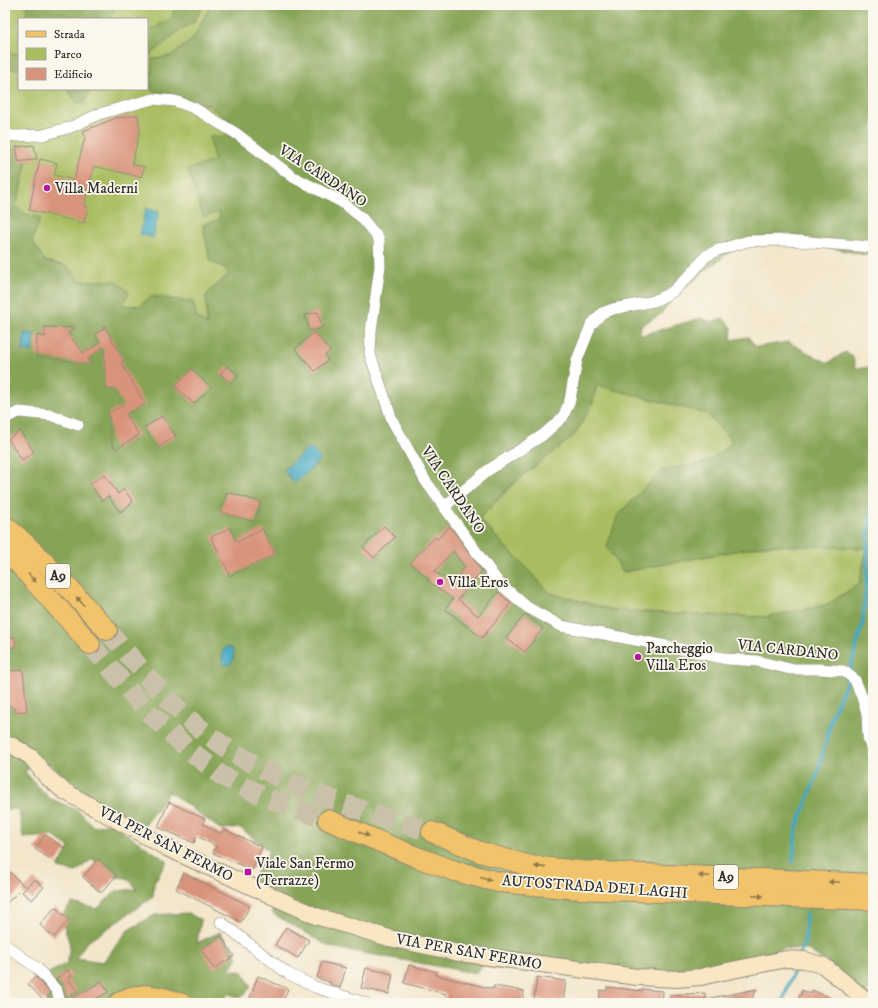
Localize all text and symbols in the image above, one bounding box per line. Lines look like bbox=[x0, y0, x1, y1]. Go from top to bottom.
legend bbox=[18, 18, 148, 90]
text: Strada bbox=[54, 27, 86, 42]
text: Parco bbox=[54, 47, 82, 62]
text: Edificio bbox=[54, 67, 93, 82]
street label: VIA CARDANO bbox=[275, 140, 371, 212]
place label: Villa Maderni bbox=[54, 179, 138, 198]
marker: Villa Maderni bbox=[42, 183, 52, 193]
street label: VIA CARDANO bbox=[416, 442, 489, 537]
road number: A9 bbox=[46, 564, 70, 588]
one-way arrow bbox=[28, 573, 37, 583]
place label: Villa Eros bbox=[447, 573, 508, 592]
marker: Villa Eros bbox=[435, 577, 445, 587]
one-way arrow bbox=[76, 596, 85, 606]
street label: VIA CARDANO bbox=[736, 635, 839, 665]
place label: Parcheggio Villa Eros bbox=[645, 639, 713, 675]
marker: Parcheggio Villa Eros bbox=[633, 652, 643, 662]
street label: VIA PER SAN FERMO bbox=[95, 802, 236, 886]
one-way arrow bbox=[359, 832, 371, 838]
place label: Viale San Fermo (Terrazze) bbox=[255, 854, 354, 890]
one-way arrow bbox=[534, 864, 546, 870]
road number: A9 bbox=[714, 865, 738, 889]
marker: Viale San Fermo (Terrazze) bbox=[243, 867, 253, 877]
street label: AUTOSTRADA DEI LAGHI bbox=[501, 871, 689, 903]
one-way arrow bbox=[698, 873, 710, 880]
one-way arrow bbox=[480, 876, 493, 882]
one-way arrow bbox=[827, 879, 840, 885]
one-way arrow bbox=[752, 892, 764, 899]
street label: VIA PER SAN FERMO bbox=[394, 930, 543, 974]

